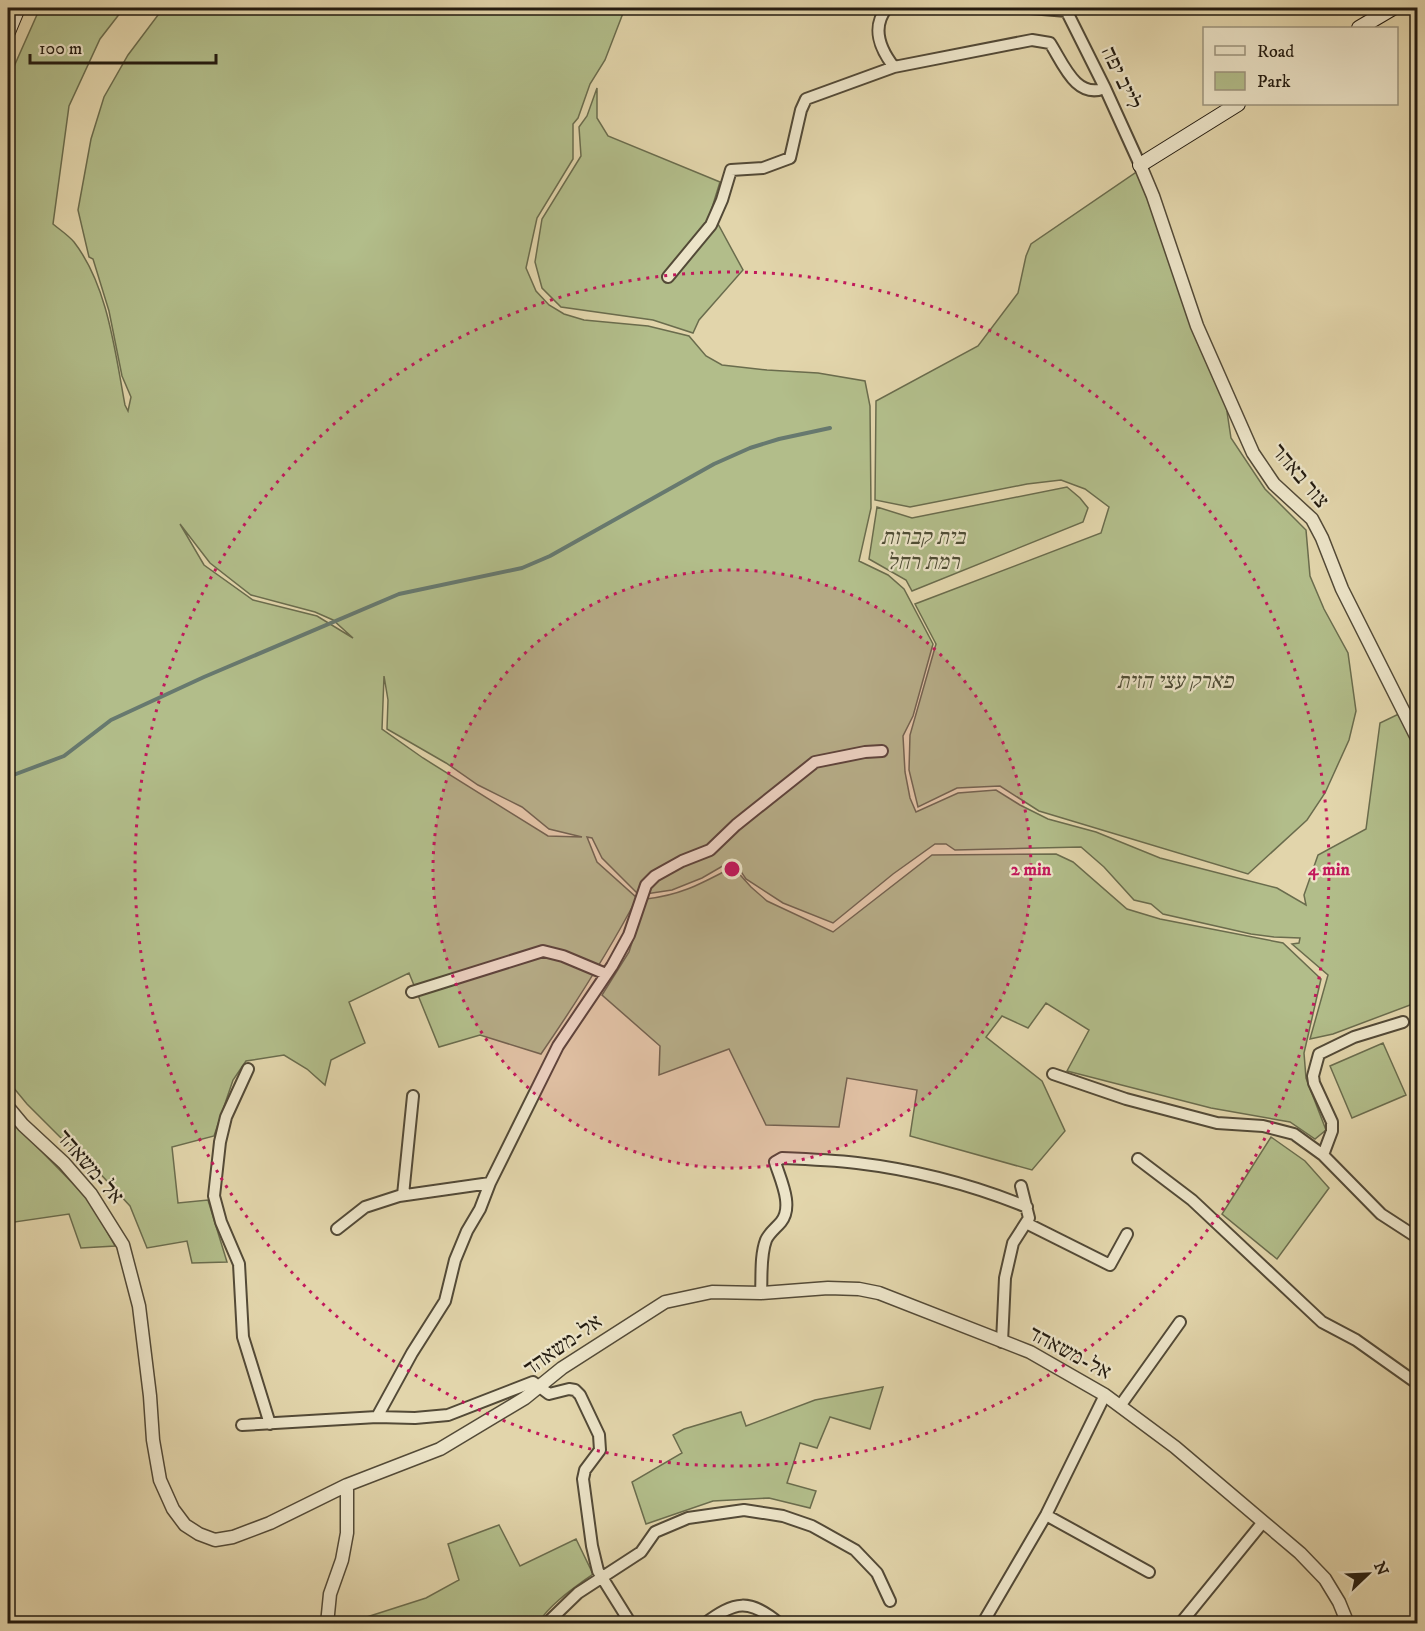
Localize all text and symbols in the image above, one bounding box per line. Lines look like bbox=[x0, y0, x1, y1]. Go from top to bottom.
scale bar bbox=[30, 27, 216, 65]
legend bbox=[1203, 27, 1398, 105]
text: 100 m bbox=[39, 38, 82, 60]
text: Road bbox=[1257, 41, 1294, 63]
street label: לייב יפה bbox=[1095, 42, 1147, 114]
text: Park bbox=[1257, 71, 1291, 93]
street label: צור באהר bbox=[1265, 438, 1335, 514]
park label: בית קברות רמת רחל bbox=[881, 524, 966, 576]
park label: פארק עצי הזית bbox=[1117, 668, 1235, 695]
centre of rings bbox=[722, 859, 742, 879]
text: 2 min bbox=[1011, 859, 1052, 881]
text: 4 min bbox=[1307, 859, 1350, 881]
street label: אל-משאהד bbox=[50, 1124, 130, 1210]
street label: אל-משאהד bbox=[518, 1308, 608, 1382]
street label: אל-משאהד bbox=[1024, 1320, 1116, 1386]
north arrow bbox=[1338, 1544, 1398, 1604]
text: N bbox=[1369, 1559, 1393, 1578]

